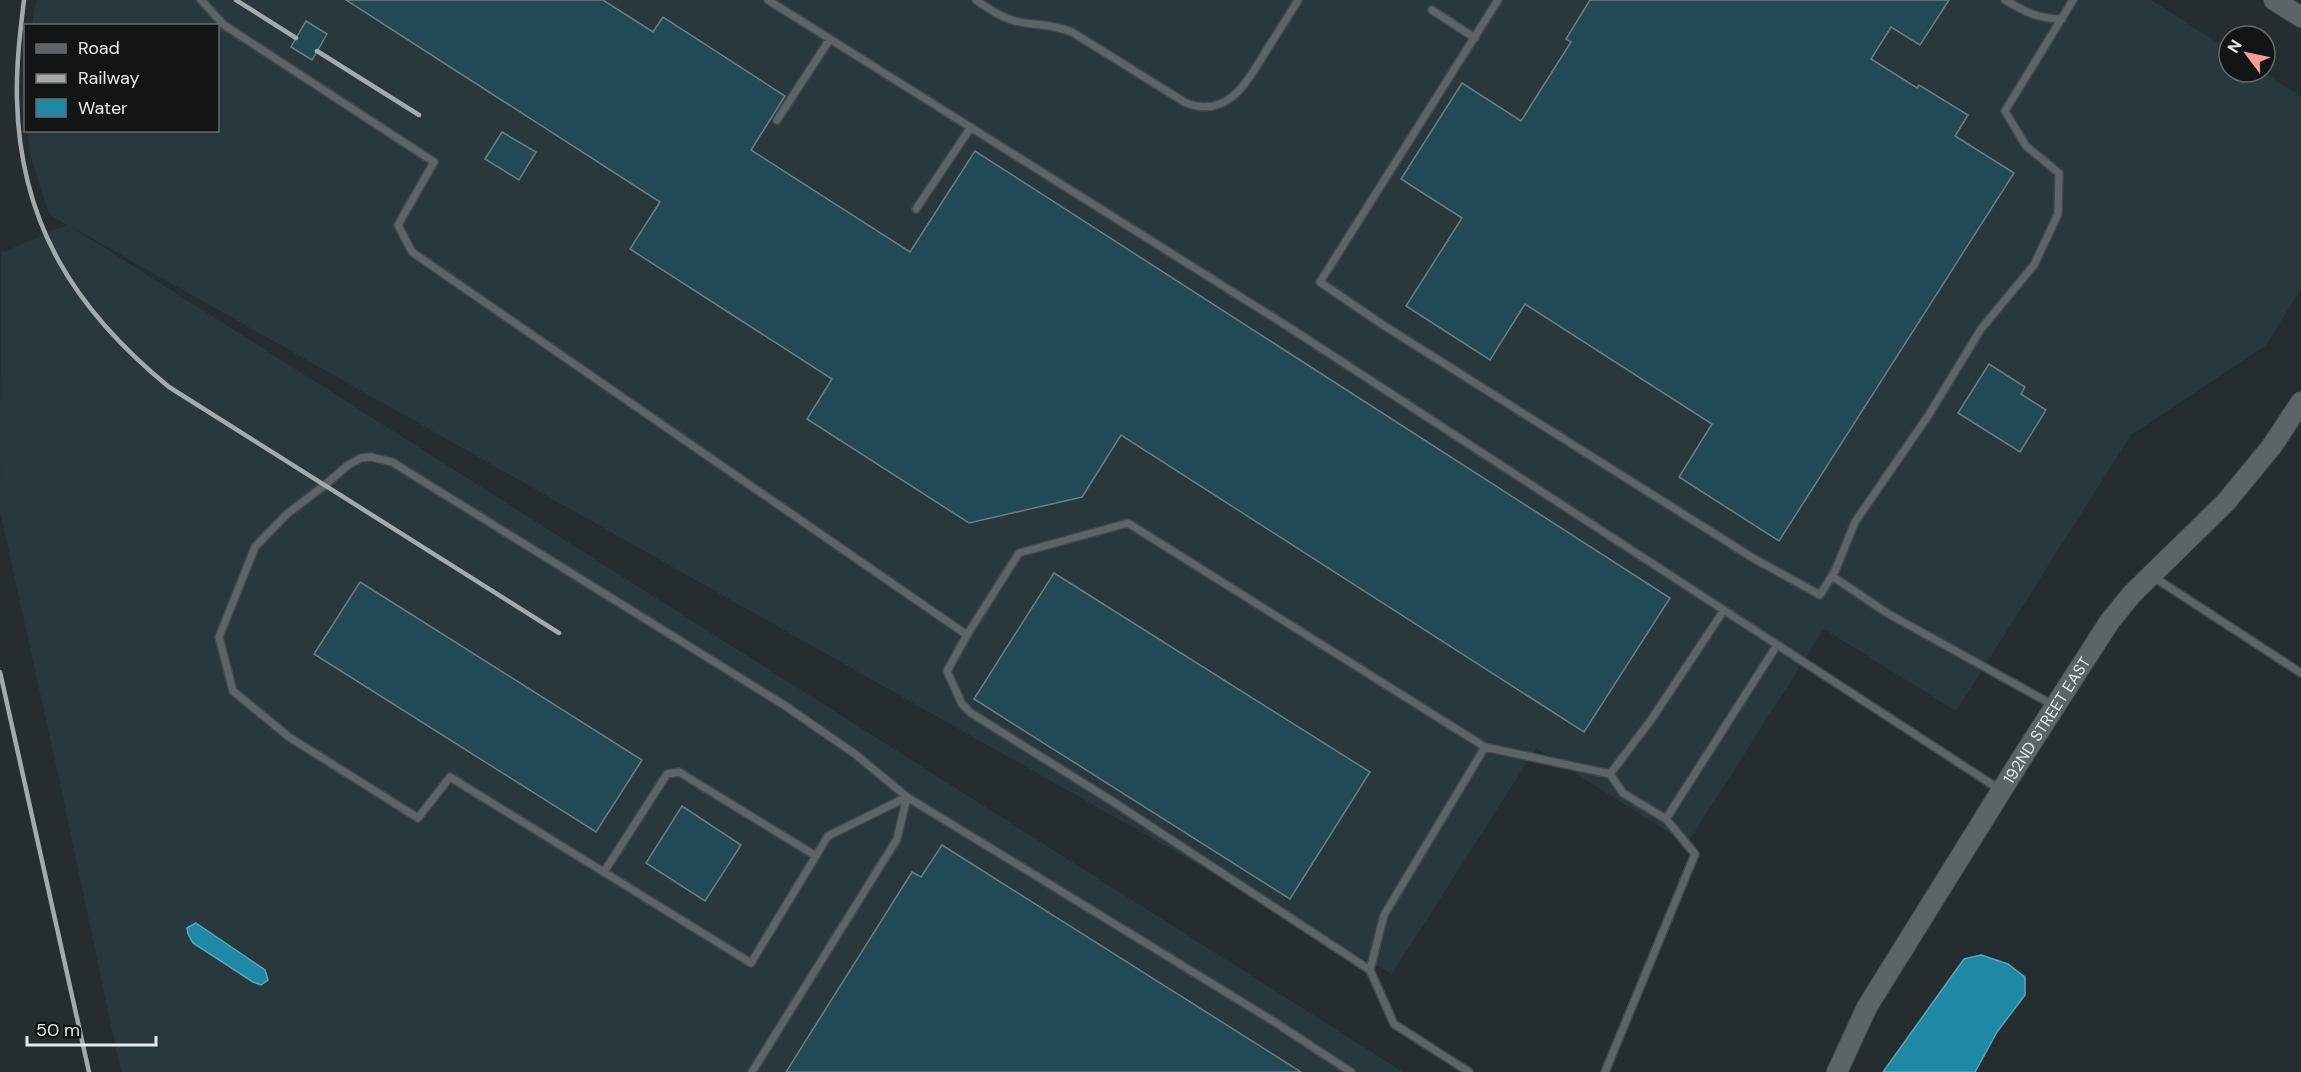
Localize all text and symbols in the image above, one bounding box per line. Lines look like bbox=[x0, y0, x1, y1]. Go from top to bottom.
legend bbox=[24, 24, 219, 132]
north arrow bbox=[2217, 24, 2277, 84]
text: Road bbox=[78, 36, 120, 60]
text: N bbox=[2223, 36, 2247, 57]
text: Railway bbox=[78, 66, 140, 90]
text: Water bbox=[78, 96, 128, 120]
street label: 192ND STREET EAST bbox=[1998, 653, 2095, 787]
scale bar bbox=[27, 1009, 156, 1047]
text: 50 m bbox=[36, 1018, 80, 1042]

